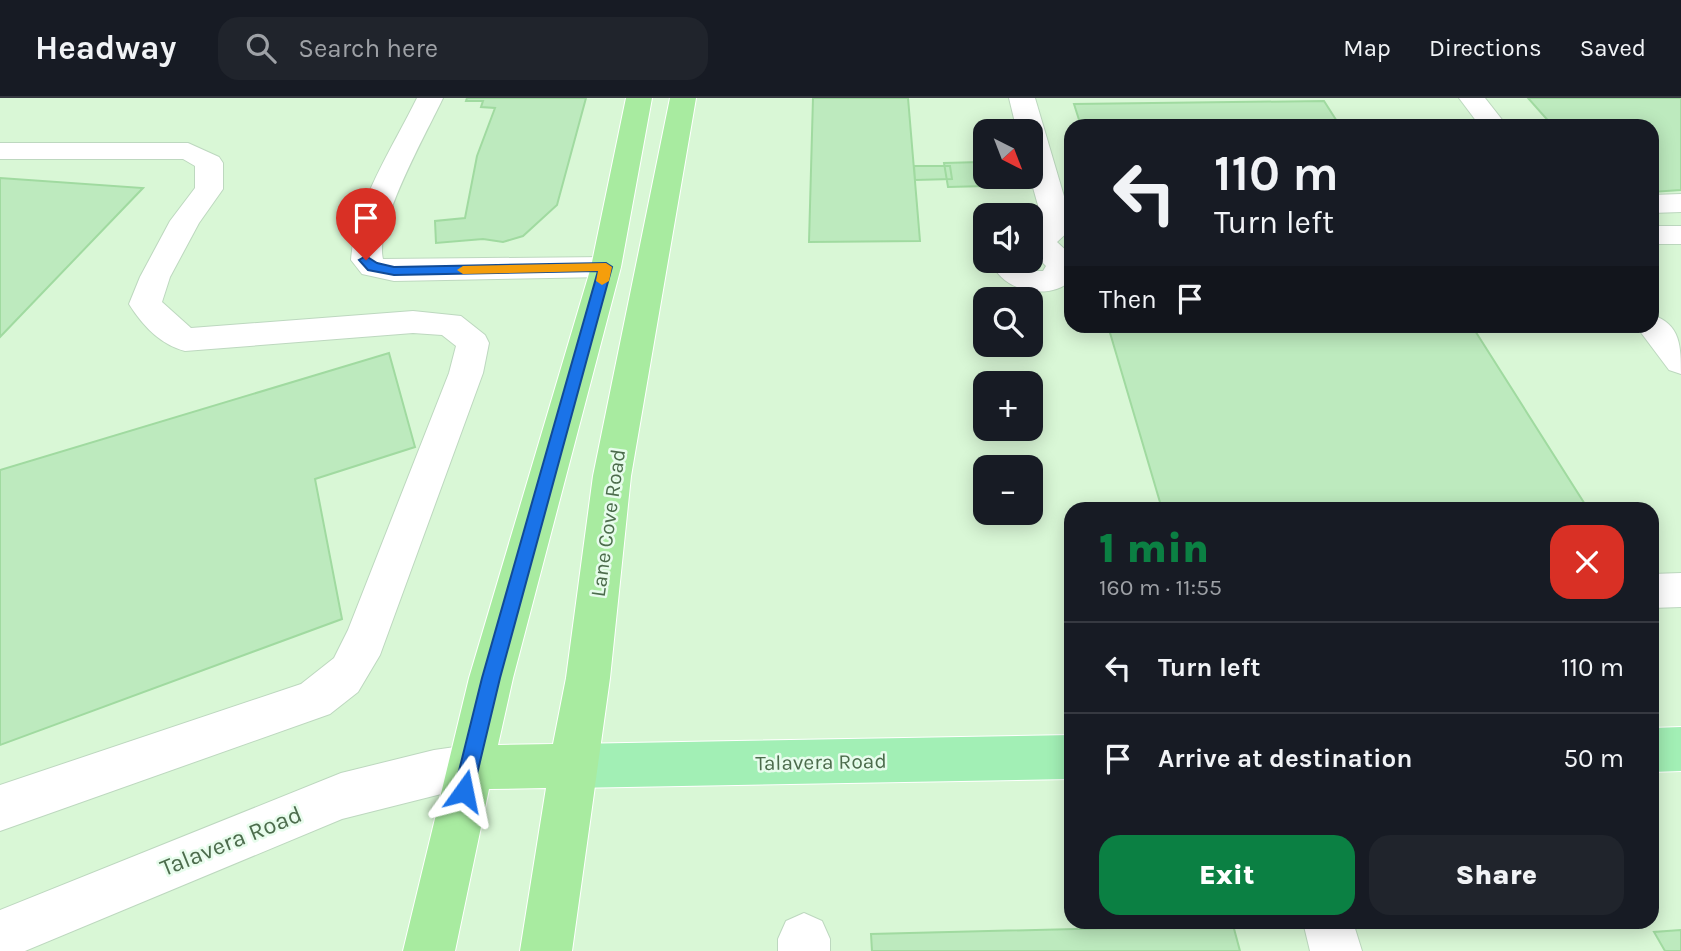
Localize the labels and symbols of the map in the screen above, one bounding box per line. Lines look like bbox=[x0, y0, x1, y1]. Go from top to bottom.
north arrow bbox=[973, 119, 1043, 189]
pin bbox=[336, 188, 396, 260]
street label: Lane Cove Road bbox=[586, 448, 630, 598]
street label: Talavera Road bbox=[755, 749, 887, 775]
position arrow bbox=[427, 754, 501, 828]
street label: Talavera Road bbox=[156, 800, 306, 882]

